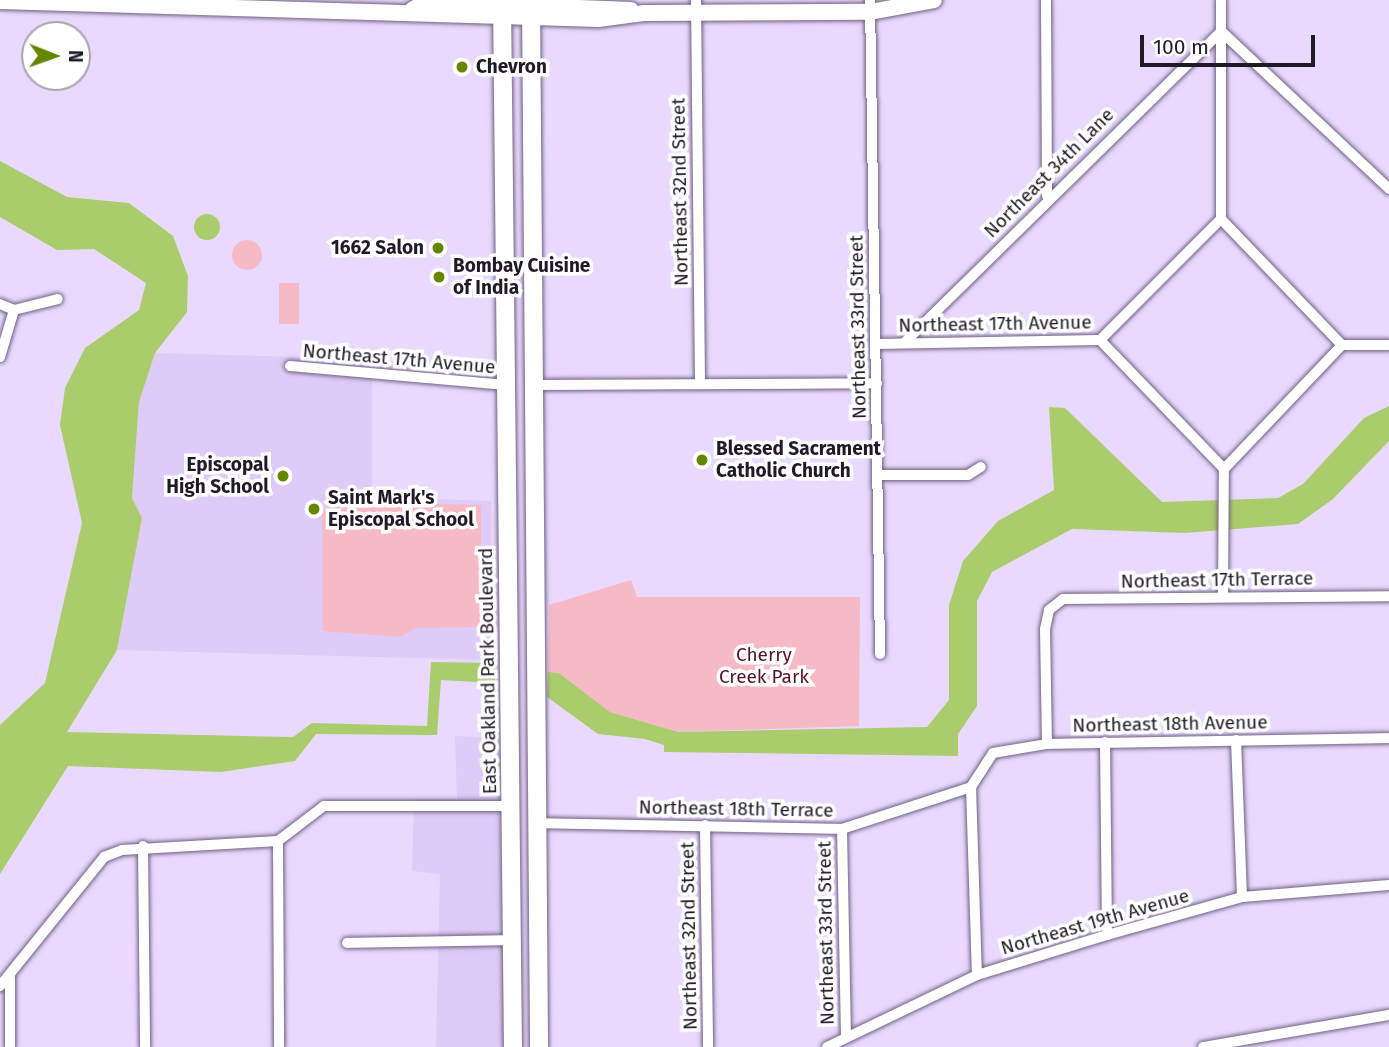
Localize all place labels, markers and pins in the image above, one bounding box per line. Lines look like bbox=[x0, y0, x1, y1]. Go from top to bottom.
place label: Chevron bbox=[476, 56, 547, 78]
marker: Chevron bbox=[454, 59, 470, 75]
place label: 1662 Salon bbox=[331, 237, 424, 259]
marker: 1662 Salon bbox=[430, 240, 446, 256]
place label: Bombay Cuisine of India bbox=[453, 255, 590, 299]
marker: Bombay Cuisine of India bbox=[431, 269, 447, 285]
place label: Blessed Sacrament Catholic Church bbox=[716, 438, 881, 482]
marker: Blessed Sacrament Catholic Church bbox=[694, 452, 710, 468]
place label: Episcopal High School bbox=[166, 454, 269, 498]
marker: Episcopal High School bbox=[275, 468, 291, 484]
place label: Saint Mark's Episcopal School bbox=[328, 487, 474, 531]
marker: Saint Mark's Episcopal School bbox=[306, 501, 322, 517]

